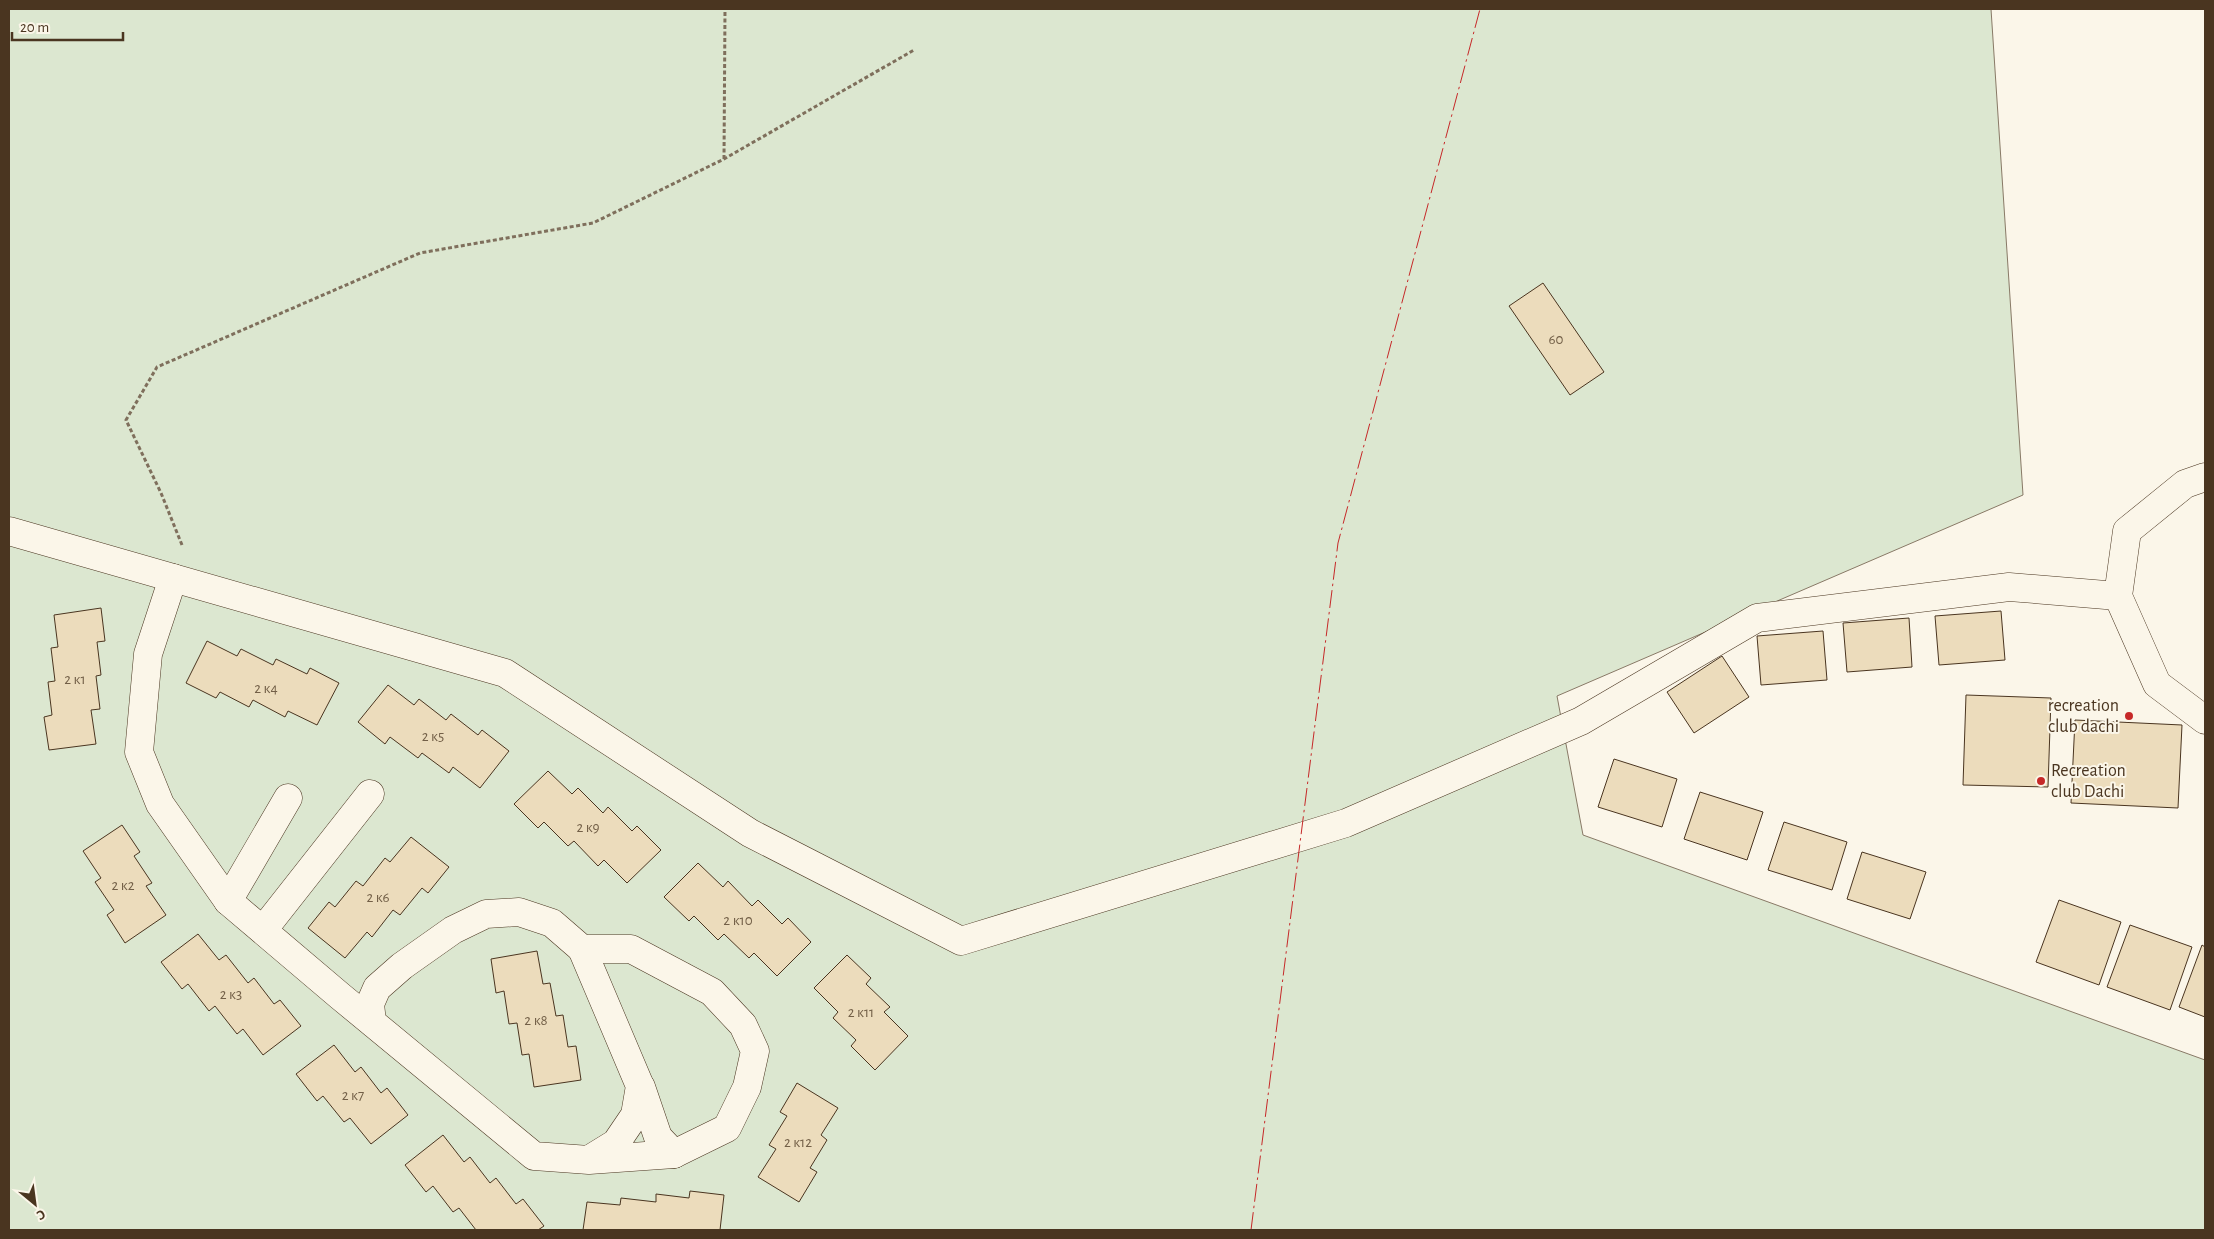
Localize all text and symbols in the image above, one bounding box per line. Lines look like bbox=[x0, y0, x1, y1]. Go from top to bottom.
scale bar bbox=[12, 10, 124, 42]
text: 20 m bbox=[20, 20, 49, 35]
house number: 60 bbox=[1549, 332, 1564, 347]
house number: 2 к1 bbox=[64, 672, 86, 687]
house number: 2 к4 bbox=[254, 681, 278, 696]
place label: recreation club dachi bbox=[2048, 697, 2119, 736]
marker: recreation club dachi bbox=[2123, 710, 2135, 722]
house number: 2 к5 bbox=[422, 729, 444, 744]
place label: Recreation club Dachi bbox=[2051, 762, 2126, 801]
marker: Recreation club Dachi bbox=[2035, 775, 2047, 787]
house number: 2 к9 bbox=[576, 820, 600, 835]
house number: 2 к2 bbox=[111, 878, 135, 893]
house number: 2 к6 bbox=[366, 890, 390, 905]
house number: 2 к10 bbox=[723, 913, 753, 928]
house number: 2 к3 bbox=[220, 987, 242, 1002]
house number: 2 к11 bbox=[848, 1005, 874, 1020]
house number: 2 к8 bbox=[524, 1013, 548, 1028]
house number: 2 к7 bbox=[342, 1088, 364, 1103]
house number: 2 к12 bbox=[784, 1135, 812, 1150]
north arrow bbox=[10, 1179, 60, 1229]
text: С bbox=[34, 1206, 48, 1223]

